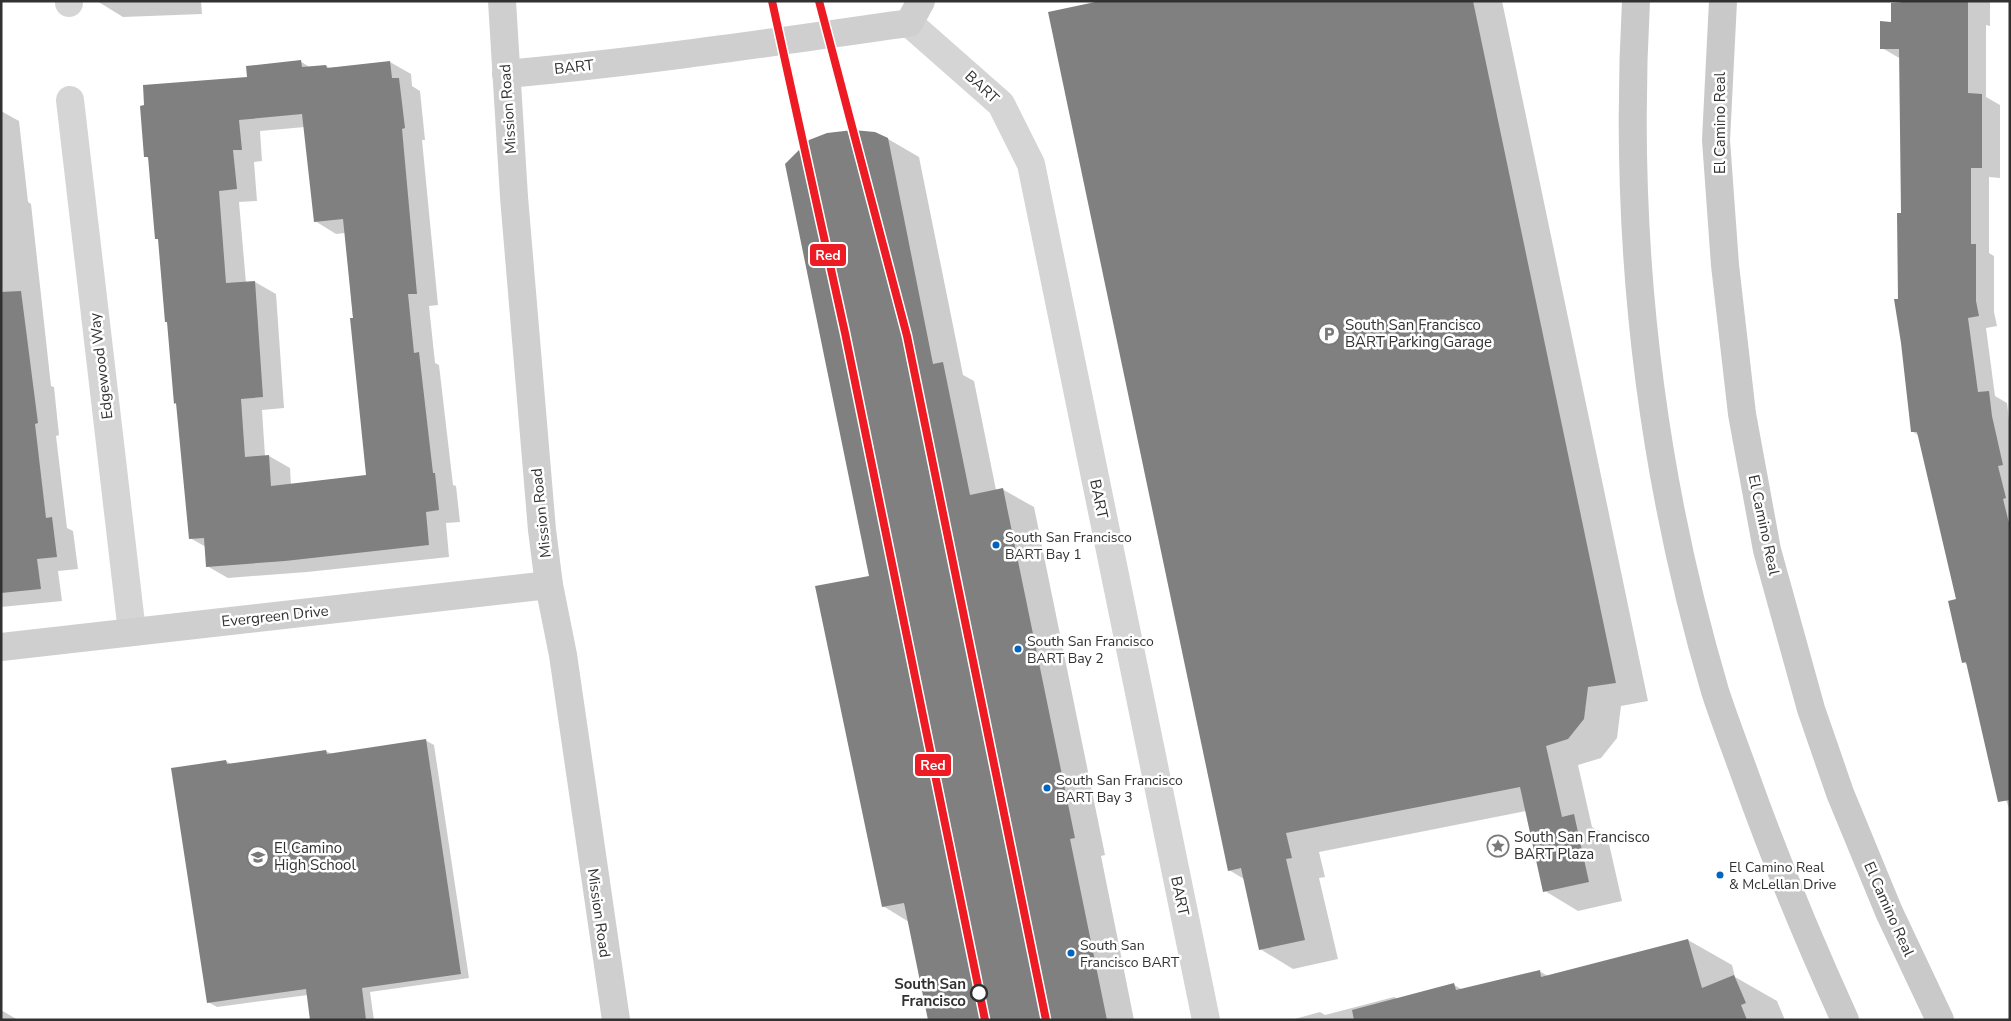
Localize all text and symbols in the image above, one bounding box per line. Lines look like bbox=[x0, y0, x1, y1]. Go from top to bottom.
street label: BART bbox=[553, 55, 595, 79]
street label: Mission Road bbox=[495, 63, 521, 155]
street label: BART bbox=[961, 66, 1003, 108]
street label: El Camino Real bbox=[1710, 71, 1730, 174]
line badge: Red bbox=[809, 243, 847, 267]
text: Red bbox=[815, 246, 841, 265]
street label: Edgewood Way bbox=[85, 311, 117, 420]
place label: South San Francisco BART Parking Garage bbox=[1345, 315, 1492, 352]
parking icon: South San Francisco BART Parking Garage bbox=[1317, 322, 1341, 346]
street label: Mission Road bbox=[526, 467, 556, 559]
street label: El Camino Real bbox=[1744, 473, 1785, 578]
street label: BART bbox=[1085, 477, 1113, 521]
place label: South San Francisco BART Bay 1 bbox=[1005, 528, 1132, 564]
marker: South San Francisco BART Bay 1 bbox=[991, 540, 1001, 550]
street label: Evergreen Drive bbox=[221, 600, 329, 632]
place label: South San Francisco BART Bay 2 bbox=[1027, 632, 1154, 668]
marker: South San Francisco BART Bay 2 bbox=[1013, 644, 1023, 654]
line badge: Red bbox=[914, 753, 952, 777]
text: Red bbox=[920, 756, 946, 775]
place label: South San Francisco BART Bay 3 bbox=[1056, 771, 1183, 807]
marker: South San Francisco BART Bay 3 bbox=[1042, 783, 1052, 793]
place label: South San Francisco BART Plaza bbox=[1514, 827, 1650, 864]
place icon: South San Francisco BART Plaza bbox=[1486, 834, 1510, 858]
place label: El Camino High School bbox=[274, 838, 356, 875]
school or university icon: El Camino High School bbox=[246, 845, 270, 869]
place label: El Camino Real & McLellan Drive bbox=[1729, 858, 1836, 894]
street label: El Camino Real bbox=[1859, 858, 1919, 960]
street label: Mission Road bbox=[583, 867, 615, 959]
marker: El Camino Real & McLellan Drive bbox=[1715, 870, 1725, 880]
street label: BART bbox=[1166, 874, 1194, 918]
place label: South San Francisco BART bbox=[1080, 936, 1180, 972]
marker: South San Francisco BART bbox=[1066, 948, 1076, 958]
place label: South San Francisco bbox=[894, 974, 966, 1011]
marker: South San Francisco bbox=[970, 984, 988, 1002]

